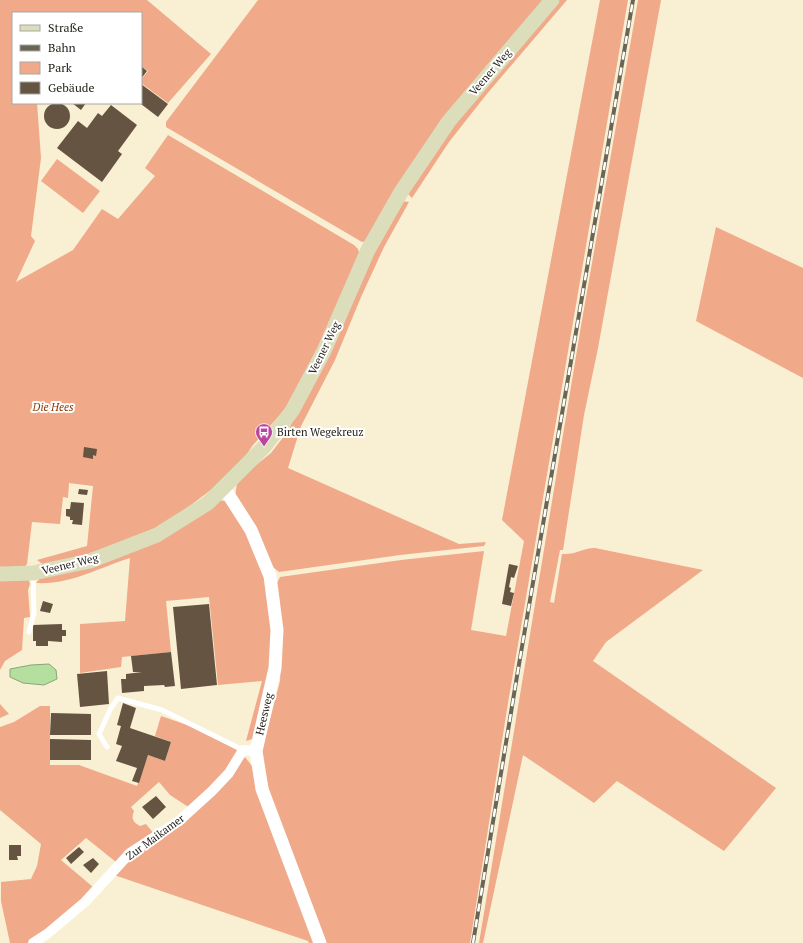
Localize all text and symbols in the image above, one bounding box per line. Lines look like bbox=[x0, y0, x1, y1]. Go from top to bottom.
legend bbox=[12, 12, 142, 104]
text: Straße bbox=[48, 20, 83, 35]
text: Bahn bbox=[48, 40, 76, 55]
street label: Veener Weg bbox=[466, 46, 514, 98]
text: Park bbox=[48, 60, 73, 75]
text: Gebäude bbox=[48, 80, 94, 95]
street label: Veener Weg bbox=[305, 319, 343, 377]
park label: Die Hees bbox=[31, 400, 74, 414]
bus stop icon: Birten Wegekreuz bbox=[254, 422, 274, 447]
place label: Birten Wegekreuz bbox=[277, 425, 364, 439]
street label: Veener Weg bbox=[40, 550, 100, 578]
street label: Heesweg bbox=[252, 691, 276, 737]
street label: Zur Maikamer bbox=[123, 811, 188, 863]

